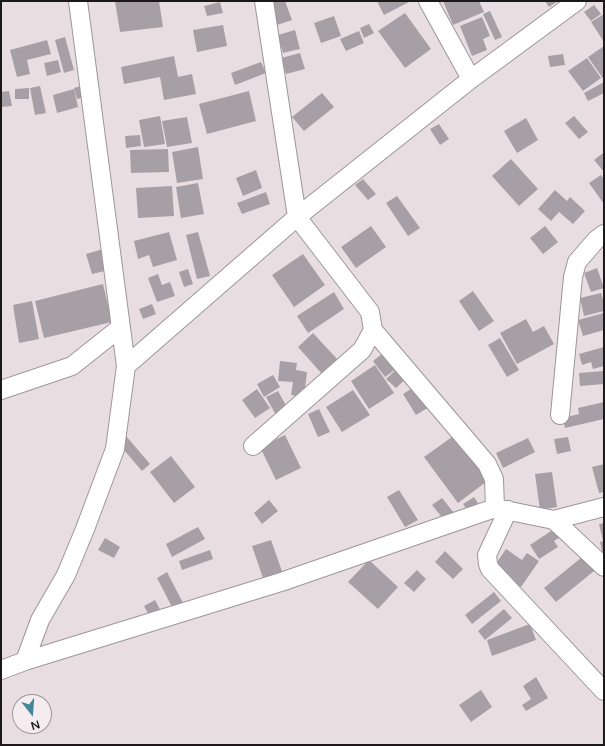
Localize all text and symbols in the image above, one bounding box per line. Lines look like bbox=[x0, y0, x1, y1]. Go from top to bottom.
north arrow bbox=[12, 694, 52, 734]
text: N bbox=[29, 717, 41, 733]

